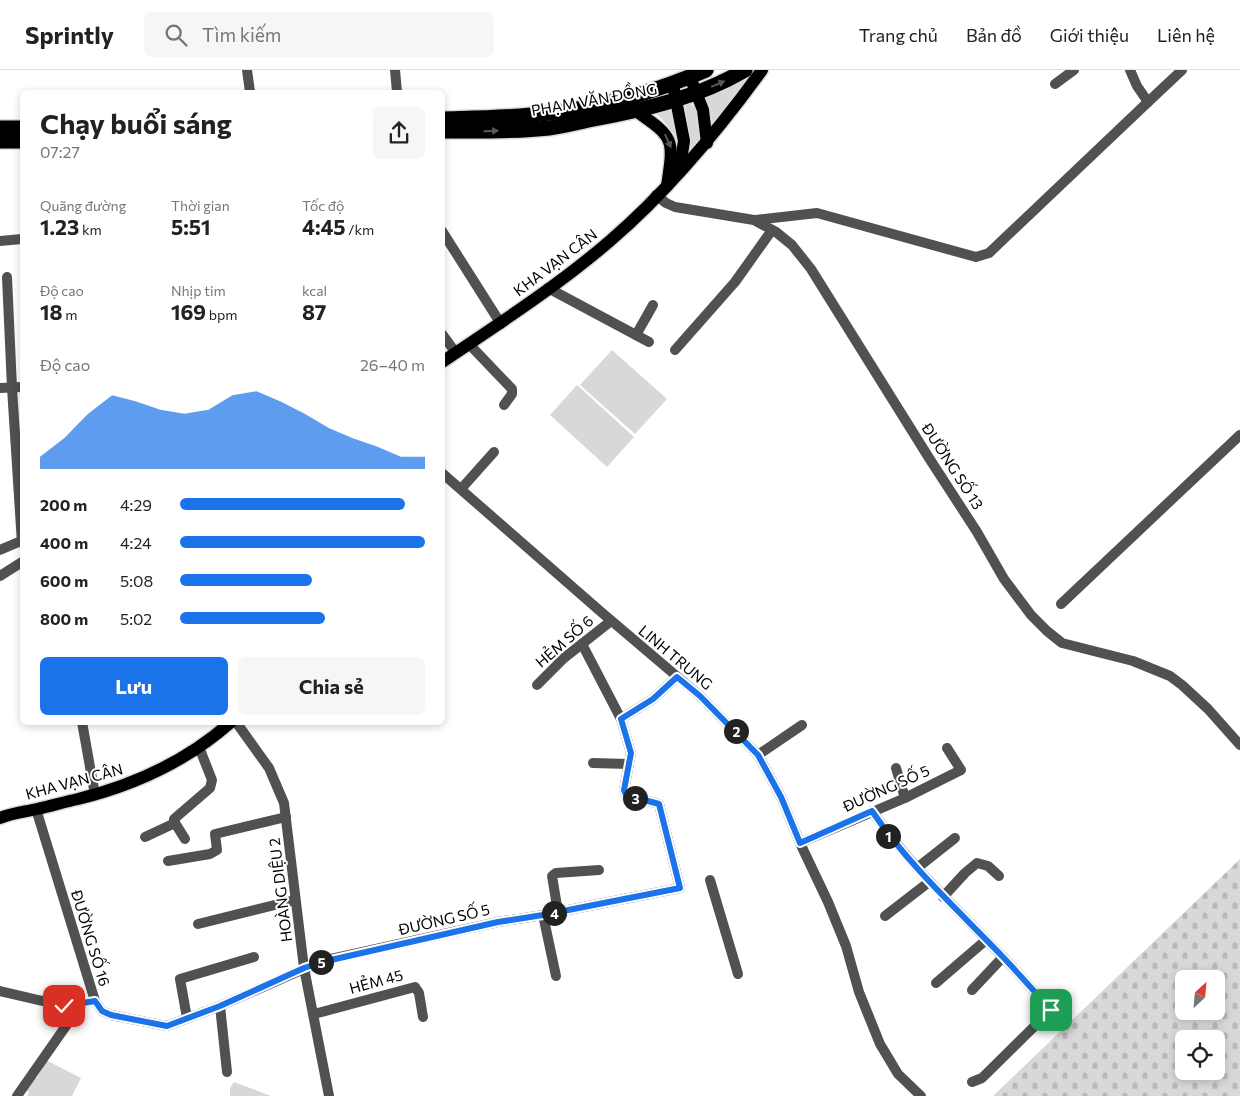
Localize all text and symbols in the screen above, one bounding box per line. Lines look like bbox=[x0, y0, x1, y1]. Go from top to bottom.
search box bbox=[144, 12, 494, 57]
text: Sprintly bbox=[25, 20, 114, 49]
icon: search bbox=[162, 21, 190, 49]
text: Tìm kiếm bbox=[202, 23, 281, 46]
text: Trang chủ bbox=[859, 24, 938, 46]
text: Bản đồ bbox=[966, 24, 1022, 46]
text: Giới thiệu bbox=[1050, 24, 1129, 46]
text: Liên hệ bbox=[1157, 24, 1215, 46]
street label: PHẠM VĂN ĐỒNG bbox=[529, 76, 658, 119]
one-way arrow bbox=[710, 79, 725, 87]
text: Chạy buổi sáng bbox=[40, 106, 232, 140]
button: share bbox=[373, 107, 425, 159]
one-way arrow bbox=[483, 126, 499, 134]
one-way arrow bbox=[664, 134, 673, 149]
text: 07:27 bbox=[40, 142, 80, 161]
text: Quãng đường bbox=[40, 197, 126, 214]
text: Thời gian bbox=[171, 197, 230, 214]
text: Tốc độ bbox=[302, 197, 344, 214]
text: 1.23 bbox=[40, 214, 79, 239]
text: 5:51 bbox=[171, 214, 211, 239]
text: 4:45 bbox=[302, 214, 346, 239]
text: km bbox=[79, 221, 102, 238]
text: /km bbox=[346, 221, 374, 238]
street label: KHA VẠN CÂN bbox=[509, 224, 600, 299]
text: Độ cao bbox=[40, 282, 84, 299]
text: Nhịp tim bbox=[171, 282, 226, 299]
text: kcal bbox=[302, 282, 327, 299]
text: 18 bbox=[40, 299, 63, 324]
text: 169 bbox=[171, 299, 206, 324]
text: 87 bbox=[302, 299, 326, 324]
text: m bbox=[63, 306, 77, 323]
text: bpm bbox=[206, 306, 238, 323]
text: Độ cao bbox=[40, 355, 90, 374]
text: 26–40 m bbox=[360, 355, 425, 374]
street label: ĐƯỜNG SỐ 13 bbox=[918, 417, 990, 513]
text: 200 m bbox=[40, 495, 87, 514]
text: 4:29 bbox=[120, 495, 152, 514]
text: 400 m bbox=[40, 533, 88, 552]
text: 4:24 bbox=[120, 533, 152, 552]
text: 600 m bbox=[40, 571, 88, 590]
text: 5:08 bbox=[120, 571, 153, 590]
text: 800 m bbox=[40, 609, 88, 628]
text: 5:02 bbox=[120, 609, 152, 628]
street label: HẺM SỐ 6 bbox=[530, 609, 596, 671]
street label: LINH TRUNG bbox=[635, 621, 717, 693]
button: Lưu bbox=[40, 657, 228, 715]
button: Chia sẻ bbox=[238, 657, 425, 715]
pin: 2 bbox=[724, 718, 748, 744]
text: 2 bbox=[733, 723, 740, 740]
street label: KHA VẠN CÂN bbox=[23, 758, 125, 803]
street label: ĐƯỜNG SỐ 5 bbox=[838, 758, 932, 816]
pin: 3 bbox=[622, 786, 648, 810]
text: 3 bbox=[631, 790, 640, 807]
pin: 1 bbox=[876, 824, 900, 848]
text: 1 bbox=[885, 828, 892, 845]
street label: HOÀNG DIỆU 2 bbox=[264, 837, 295, 943]
street label: ĐƯỜNG SỐ 16 bbox=[68, 886, 117, 988]
street label: ĐƯỜNG SỐ 5 bbox=[395, 897, 491, 938]
pin: 4 bbox=[542, 900, 566, 926]
text: 4 bbox=[550, 905, 559, 922]
pin: 5 bbox=[308, 950, 334, 974]
text: 5 bbox=[317, 954, 326, 971]
street label: HẺM 45 bbox=[347, 964, 405, 997]
north arrow bbox=[1175, 970, 1225, 1020]
map controls bbox=[1175, 970, 1225, 1080]
pin bbox=[43, 985, 85, 1027]
pin bbox=[1030, 989, 1072, 1031]
icon: check bbox=[50, 992, 78, 1020]
icon: arrive bbox=[1037, 996, 1065, 1024]
button: locate bbox=[1175, 1030, 1225, 1080]

